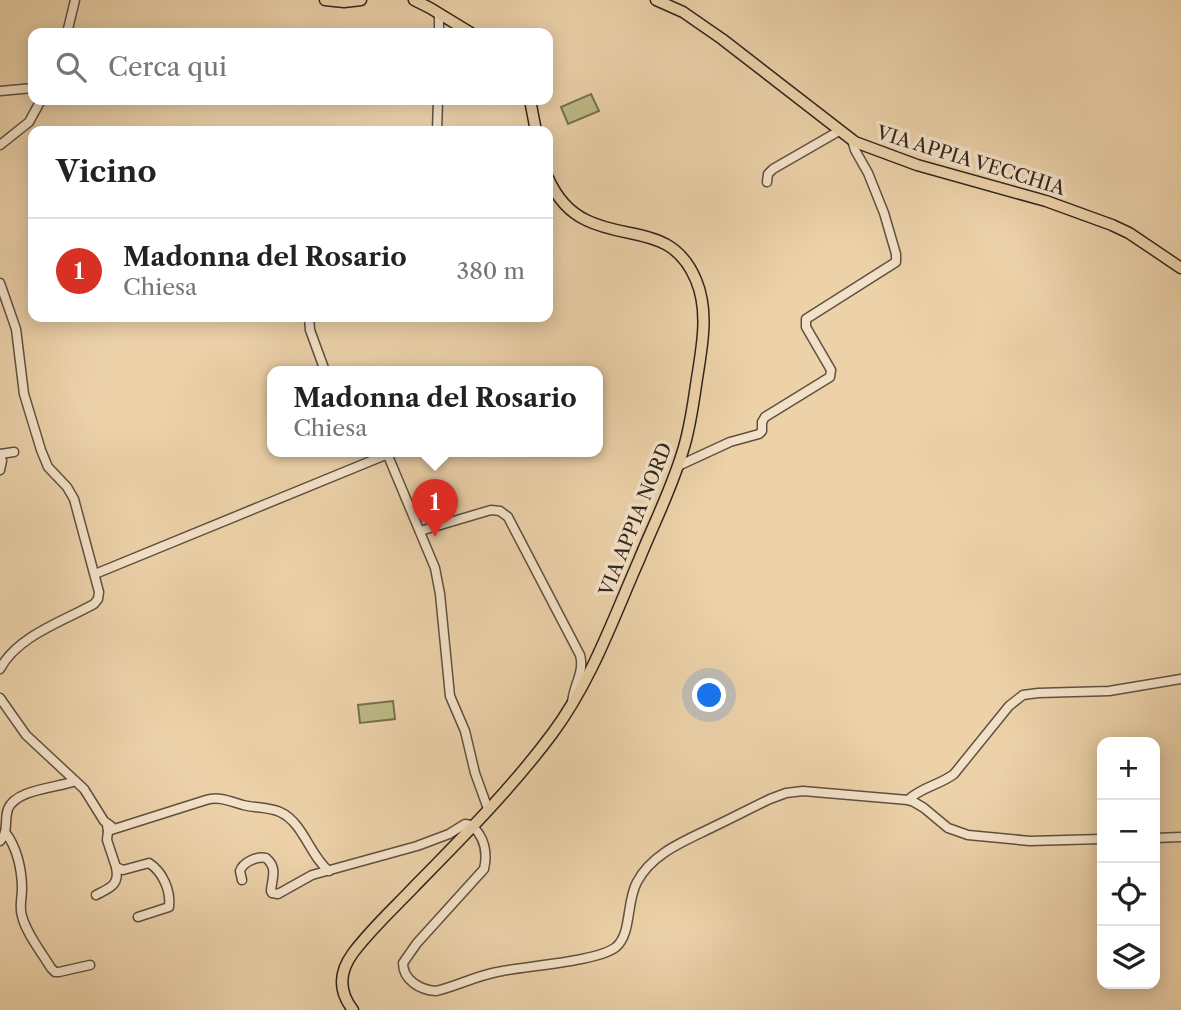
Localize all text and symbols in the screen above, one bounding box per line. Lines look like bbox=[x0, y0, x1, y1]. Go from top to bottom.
search box bbox=[28, 28, 553, 105]
icon: search bbox=[52, 48, 90, 86]
text: Cerca qui bbox=[108, 51, 227, 83]
street label: VIA APPIA VECCHIA bbox=[873, 121, 1069, 200]
text: Vicino bbox=[56, 153, 156, 190]
text: Madonna del Rosario bbox=[123, 241, 407, 273]
text: 1 bbox=[74, 257, 84, 285]
text: 380 m bbox=[457, 257, 525, 285]
text: Chiesa bbox=[123, 273, 197, 301]
popup bbox=[267, 366, 603, 457]
text: Madonna del Rosario bbox=[293, 382, 577, 414]
text: Chiesa bbox=[293, 414, 367, 442]
street label: VIA APPIA NORD bbox=[594, 439, 677, 600]
pin: 1 bbox=[412, 479, 458, 537]
your location bbox=[692, 678, 726, 712]
map controls bbox=[1097, 737, 1160, 989]
button: + bbox=[1097, 737, 1160, 800]
button: − bbox=[1097, 800, 1160, 863]
button: locate bbox=[1097, 863, 1160, 926]
button: layers bbox=[1097, 926, 1160, 989]

